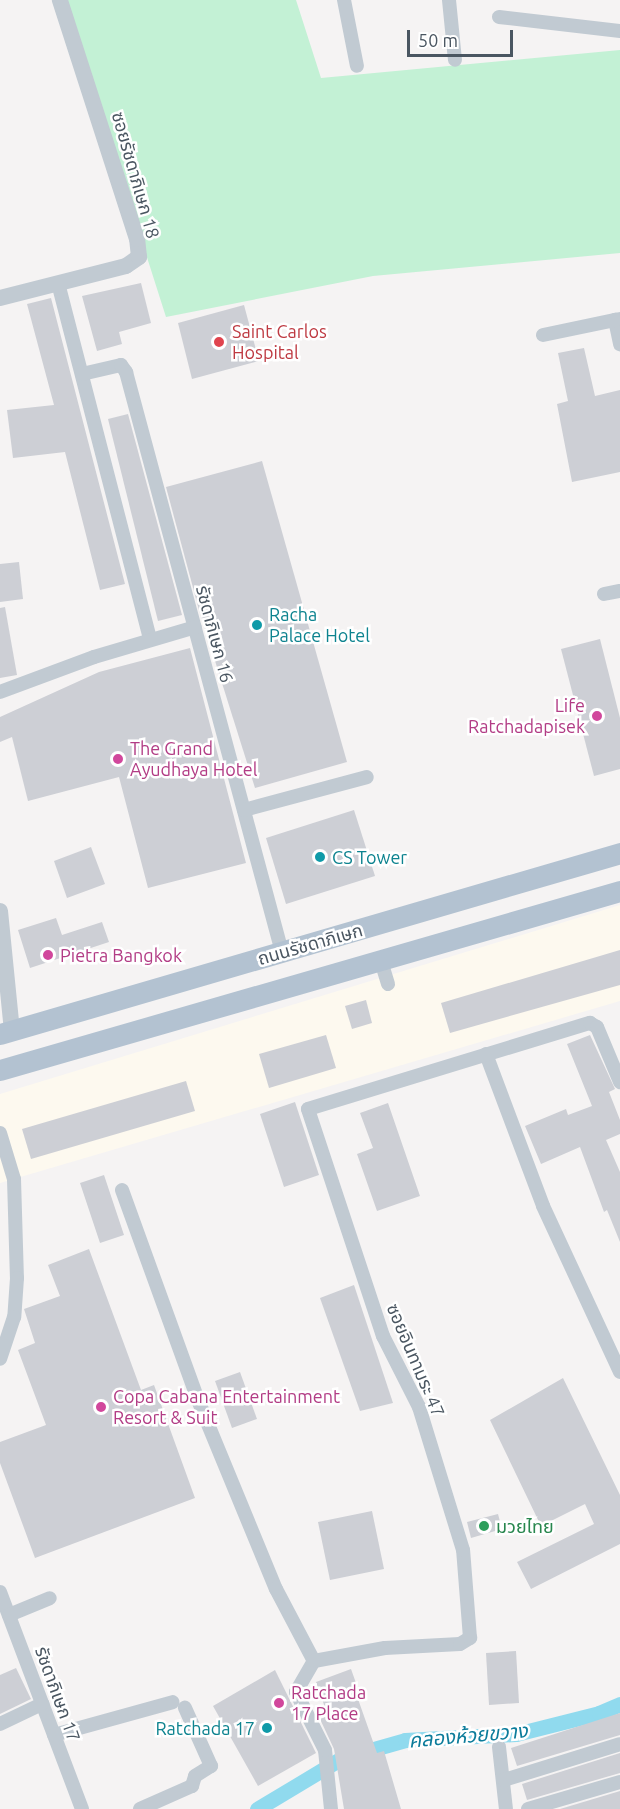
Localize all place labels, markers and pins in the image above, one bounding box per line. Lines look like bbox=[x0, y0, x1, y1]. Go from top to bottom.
place label: Saint Carlos Hospital bbox=[232, 321, 327, 364]
marker: Saint Carlos Hospital bbox=[210, 333, 228, 351]
place label: Racha Palace Hotel bbox=[269, 604, 370, 646]
marker: Racha Palace Hotel bbox=[250, 618, 264, 632]
place label: Life Ratchadapisek bbox=[468, 695, 585, 738]
marker: Life Ratchadapisek bbox=[590, 709, 604, 723]
place label: The Grand Ayudhaya Hotel bbox=[130, 738, 257, 780]
marker: The Grand Ayudhaya Hotel bbox=[111, 752, 125, 766]
place label: CS Tower bbox=[332, 846, 407, 868]
marker: CS Tower bbox=[313, 850, 327, 864]
place label: Pietra Bangkok bbox=[60, 944, 182, 966]
marker: Pietra Bangkok bbox=[41, 948, 55, 962]
place label: Copa Cabana Entertainment Resort & Suit bbox=[113, 1386, 340, 1428]
marker: Copa Cabana Entertainment Resort & Suit bbox=[94, 1400, 108, 1414]
place label: มวยไทย bbox=[496, 1515, 554, 1537]
marker: มวยไทย bbox=[477, 1519, 491, 1533]
place label: Ratchada 17 Place bbox=[291, 1682, 366, 1724]
marker: Ratchada 17 Place bbox=[272, 1696, 286, 1710]
place label: Ratchada 17 bbox=[155, 1717, 255, 1739]
marker: Ratchada 17 bbox=[260, 1721, 274, 1735]

